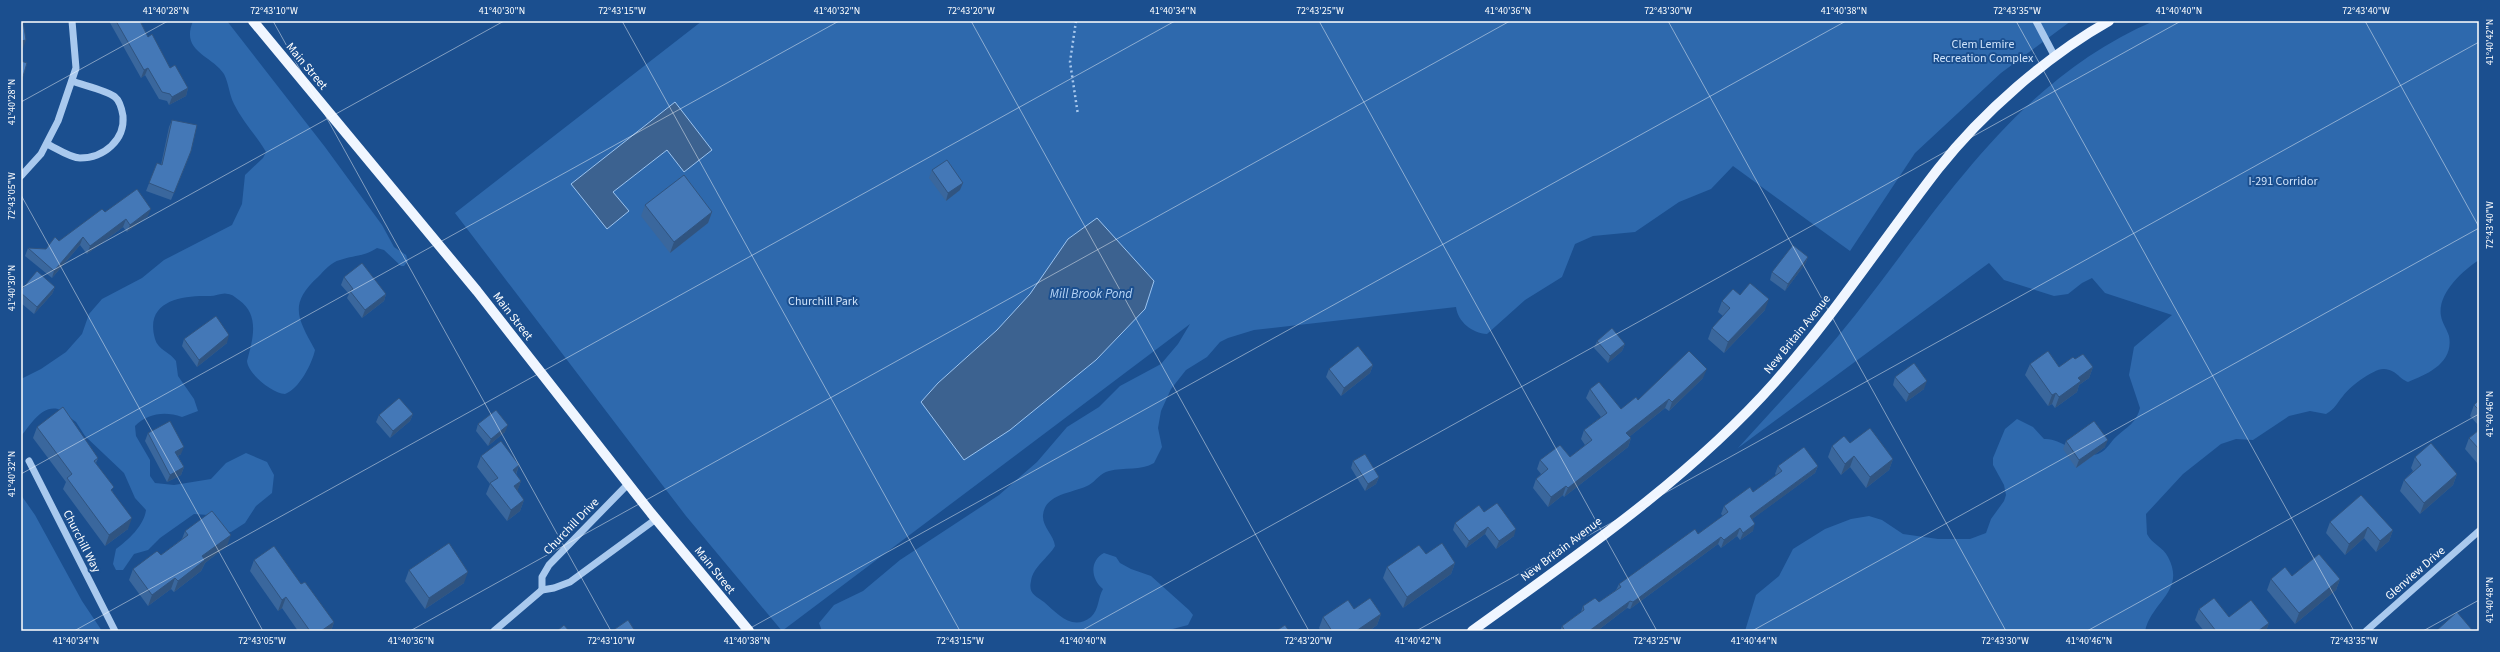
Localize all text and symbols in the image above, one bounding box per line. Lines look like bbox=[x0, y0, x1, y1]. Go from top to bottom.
text: 41°40'28"N bbox=[143, 4, 189, 18]
text: 72°43'10"W bbox=[250, 4, 298, 18]
text: 41°40'30"N bbox=[479, 4, 525, 18]
text: 72°43'15"W bbox=[598, 4, 646, 18]
text: 41°40'32"N bbox=[814, 4, 860, 18]
text: 72°43'20"W bbox=[947, 4, 995, 18]
text: 41°40'34"N bbox=[1150, 4, 1196, 18]
text: 72°43'25"W bbox=[1296, 4, 1344, 18]
text: 41°40'36"N bbox=[1485, 4, 1531, 18]
text: 72°43'30"W bbox=[1644, 4, 1692, 18]
text: 41°40'38"N bbox=[1821, 4, 1867, 18]
text: 72°43'35"W bbox=[1993, 4, 2041, 18]
text: 41°40'40"N bbox=[2156, 4, 2202, 18]
text: 72°43'40"W bbox=[2342, 4, 2390, 18]
text: 41°40'42"N bbox=[2483, 19, 2497, 65]
park label: Clem Lemire Recreation Complex bbox=[1933, 36, 2034, 67]
street label: Main Street bbox=[282, 39, 331, 94]
text: 41°40'28"N bbox=[5, 79, 19, 125]
text: 72°43'05"W bbox=[5, 172, 19, 220]
park label: I-291 Corridor bbox=[2248, 173, 2318, 190]
text: 72°43'40"W bbox=[2483, 201, 2497, 249]
text: 41°40'30"N bbox=[5, 265, 19, 311]
water label: Mill Brook Pond bbox=[1050, 285, 1133, 303]
street label: Main Street bbox=[488, 289, 537, 344]
street label: New Britain Avenue bbox=[1760, 291, 1835, 378]
park label: Churchill Park bbox=[788, 293, 858, 310]
text: 41°40'46"N bbox=[2483, 391, 2497, 437]
text: 41°40'32"N bbox=[5, 451, 19, 497]
street label: Churchill Drive bbox=[540, 494, 603, 559]
street label: Churchill Way bbox=[58, 507, 105, 576]
street label: New Britain Avenue bbox=[1517, 513, 1605, 586]
street label: Glenview Drive bbox=[2382, 542, 2449, 604]
street label: Main Street bbox=[690, 543, 739, 598]
text: 41°40'48"N bbox=[2483, 577, 2497, 623]
text: 41°40'34"N bbox=[53, 634, 99, 648]
text: 72°43'05"W bbox=[238, 634, 286, 648]
text: 41°40'36"N bbox=[388, 634, 434, 648]
text: 72°43'10"W bbox=[587, 634, 635, 648]
text: 41°40'38"N bbox=[724, 634, 770, 648]
text: 72°43'15"W bbox=[936, 634, 984, 648]
text: 41°40'40"N bbox=[1060, 634, 1106, 648]
text: 72°43'20"W bbox=[1284, 634, 1332, 648]
text: 41°40'42"N bbox=[1395, 634, 1441, 648]
text: 72°43'25"W bbox=[1633, 634, 1681, 648]
text: 41°40'44"N bbox=[1731, 634, 1777, 648]
text: 72°43'30"W bbox=[1981, 634, 2029, 648]
text: 41°40'46"N bbox=[2066, 634, 2112, 648]
text: 72°43'35"W bbox=[2330, 634, 2378, 648]

